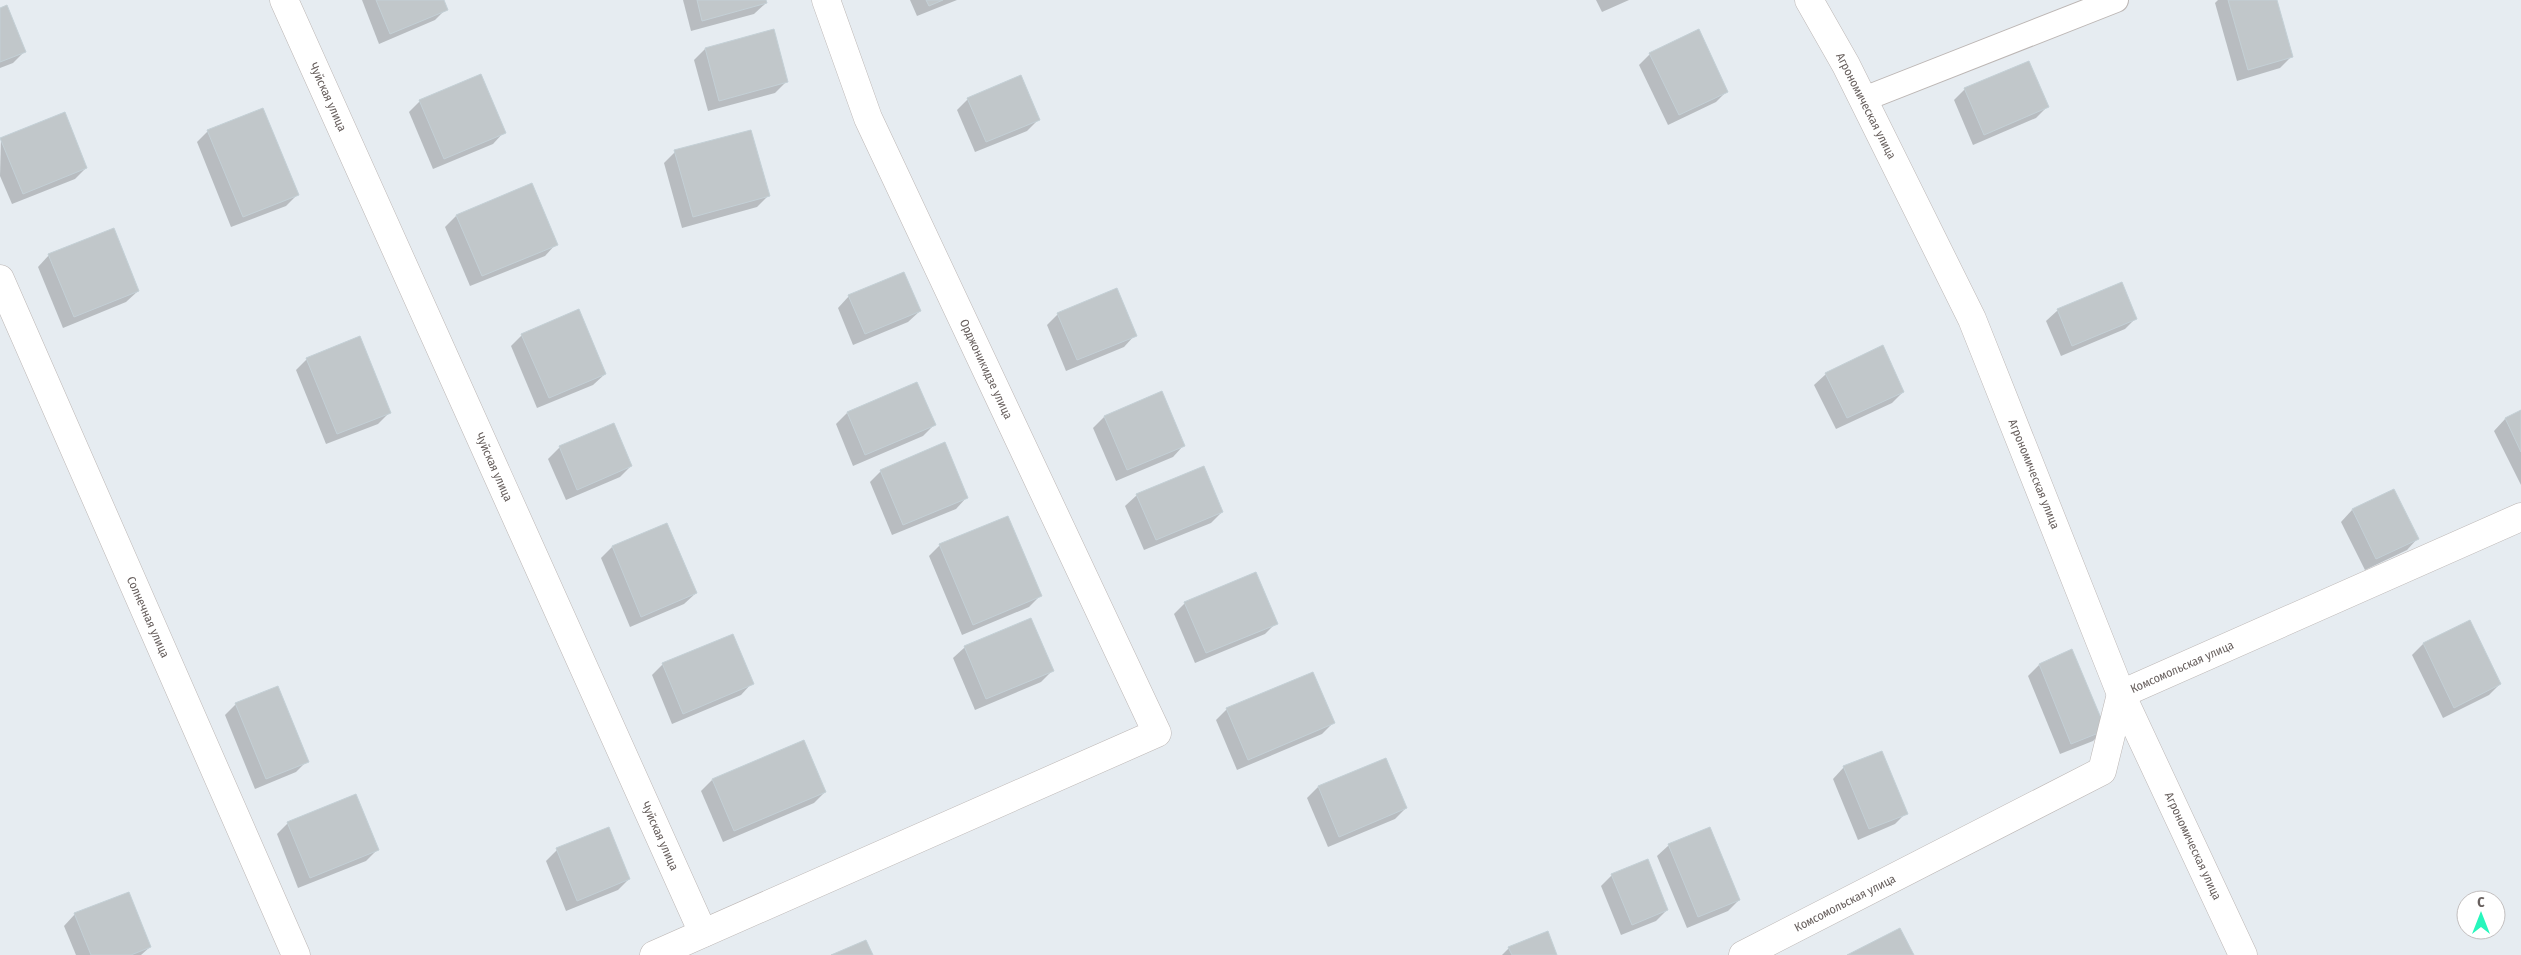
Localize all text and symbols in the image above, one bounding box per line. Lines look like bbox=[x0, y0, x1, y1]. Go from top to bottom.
street label: Агрономическая улица bbox=[1833, 51, 1899, 162]
street label: Чуйская улица bbox=[307, 61, 349, 134]
street label: Орджоникидзе улица bbox=[957, 317, 1015, 421]
street label: Агрономическая улица bbox=[2006, 417, 2062, 531]
street label: Чуйская улица bbox=[473, 431, 515, 504]
street label: Солнечная улица bbox=[124, 574, 172, 660]
street label: Комсомольская улица bbox=[2128, 638, 2236, 696]
street label: Агрономическая улица bbox=[2162, 790, 2224, 902]
street label: Чуйская улица bbox=[639, 800, 681, 873]
street label: Комсомольская улица bbox=[1792, 871, 1898, 935]
north arrow bbox=[2456, 890, 2506, 940]
text: С bbox=[2477, 894, 2485, 911]

